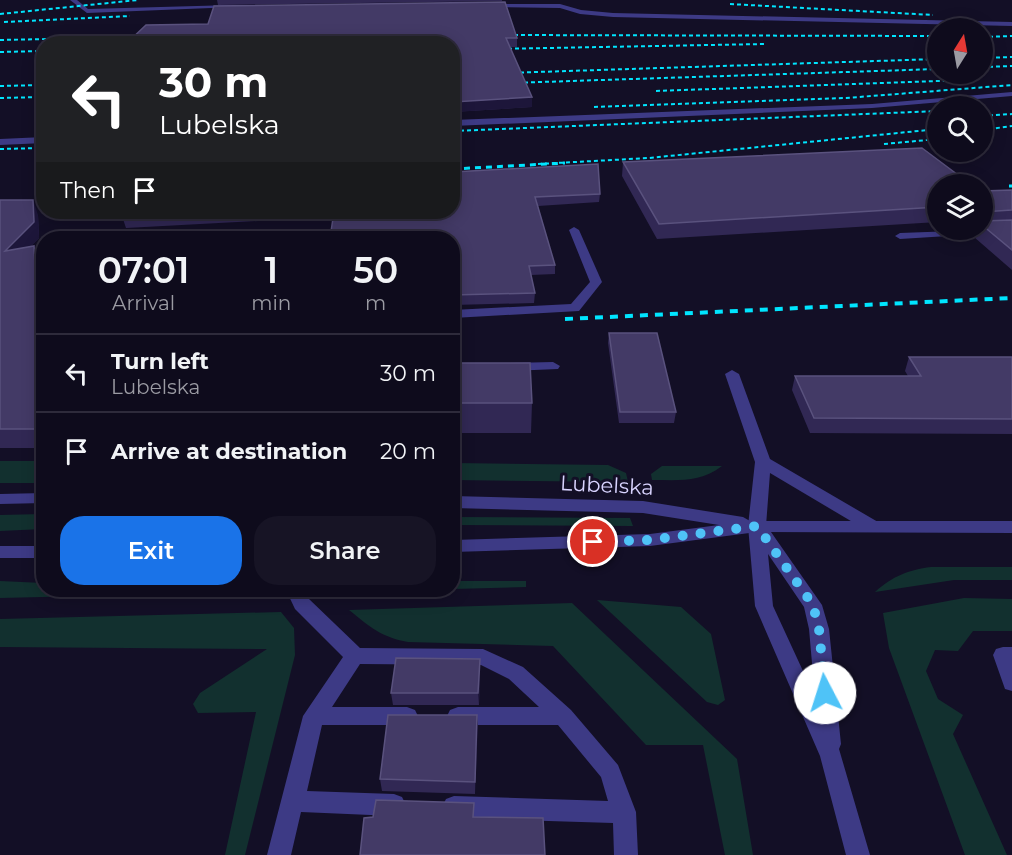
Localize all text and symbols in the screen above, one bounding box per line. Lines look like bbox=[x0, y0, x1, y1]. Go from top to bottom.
north arrow bbox=[927, 18, 993, 84]
map controls bbox=[927, 18, 993, 240]
text: 30 m bbox=[159, 56, 268, 108]
icon: left bbox=[60, 60, 138, 138]
button: search bbox=[927, 96, 993, 162]
text: Lubelska bbox=[159, 108, 280, 141]
icon: arrive bbox=[128, 174, 161, 207]
button: layers bbox=[927, 174, 993, 240]
text: Then bbox=[60, 177, 116, 204]
text: 07:01 bbox=[98, 248, 190, 292]
text: 1 bbox=[264, 248, 278, 292]
text: 50 bbox=[353, 248, 398, 292]
text: Arrival bbox=[112, 291, 175, 315]
text: min bbox=[251, 291, 291, 315]
text: m bbox=[365, 291, 386, 315]
text: Turn left bbox=[111, 348, 209, 375]
icon: left bbox=[60, 357, 93, 390]
text: 30 m bbox=[380, 360, 436, 387]
text: Lubelska bbox=[111, 375, 200, 399]
icon: arrive bbox=[60, 435, 93, 468]
text: Arrive at destination bbox=[111, 438, 347, 465]
text: 20 m bbox=[380, 438, 436, 465]
street label: Lubelska bbox=[559, 470, 655, 500]
button: Exit bbox=[60, 516, 242, 585]
button: Share bbox=[254, 516, 436, 585]
pin bbox=[567, 516, 618, 567]
icon: arrive bbox=[576, 525, 609, 558]
position arrow bbox=[793, 661, 857, 725]

